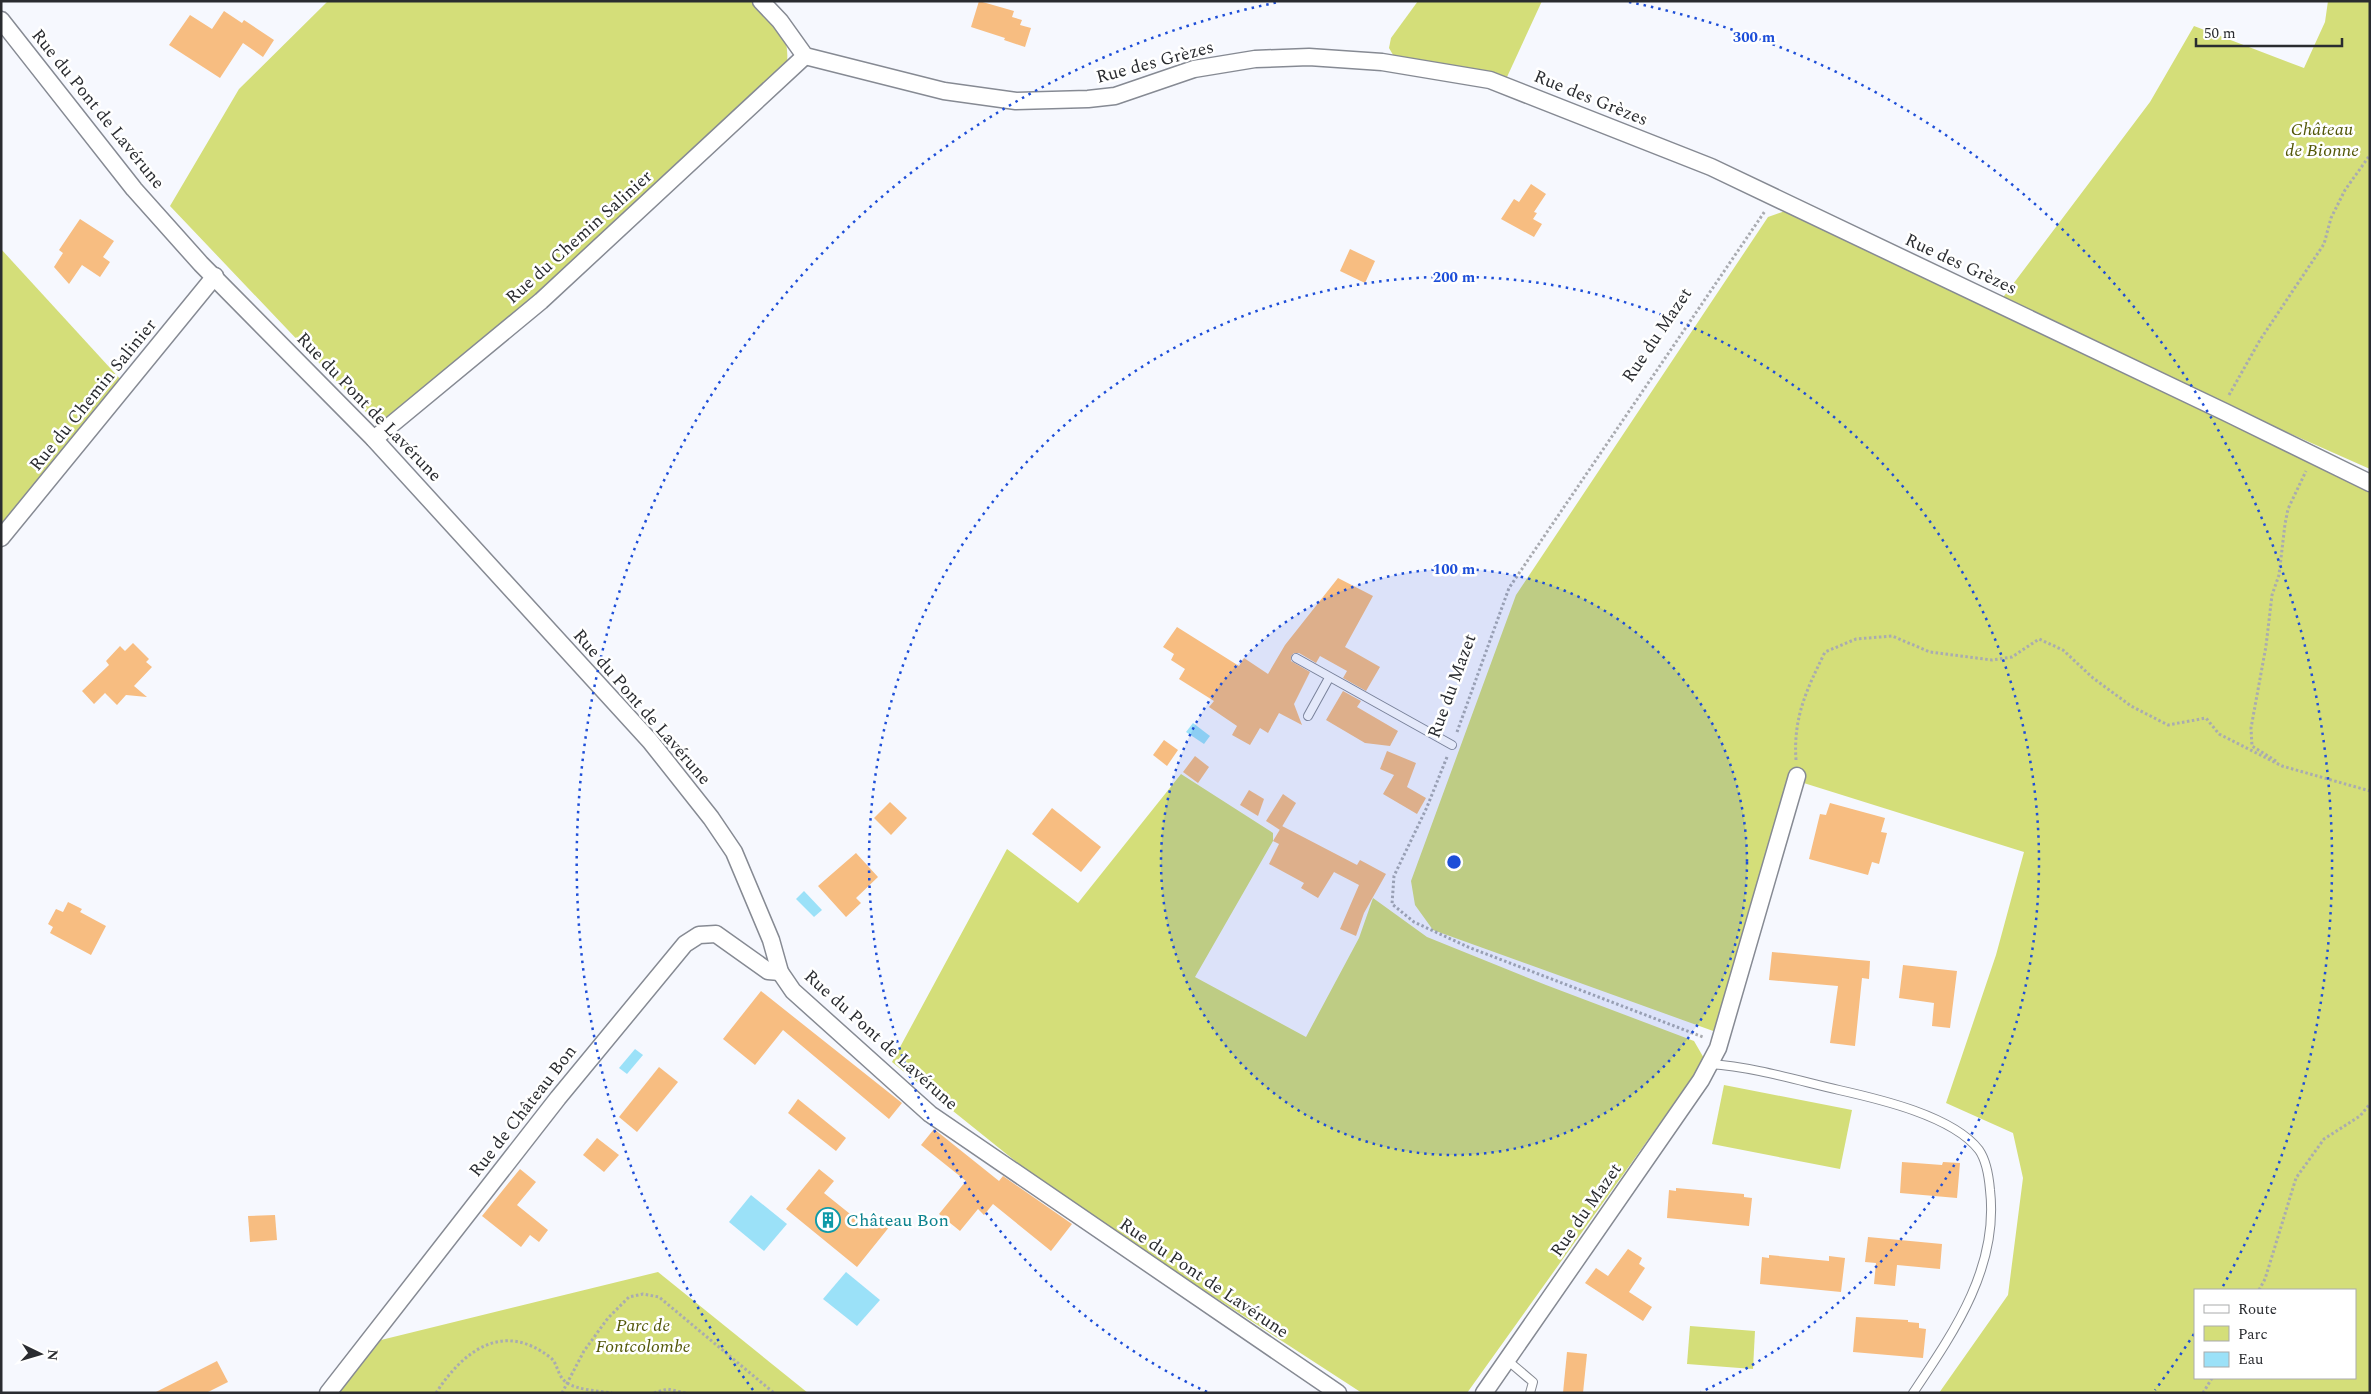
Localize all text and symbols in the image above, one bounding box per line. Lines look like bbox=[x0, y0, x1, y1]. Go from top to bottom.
scale bar bbox=[2196, 15, 2342, 47]
text: 50 m bbox=[2204, 22, 2236, 45]
street label: Rue du Pont de Lavérune bbox=[25, 23, 171, 195]
text: 300 m bbox=[1733, 26, 1776, 49]
street label: Rue des Grèzes bbox=[1093, 33, 1217, 91]
street label: Rue des Grèzes bbox=[1530, 63, 1652, 133]
park label: Château de Bionne bbox=[2285, 116, 2359, 164]
street label: Rue du Chemin Salinier bbox=[500, 164, 658, 310]
street label: Rue des Grèzes bbox=[1900, 226, 2022, 302]
text: 200 m bbox=[1433, 266, 1476, 289]
street label: Rue du Mazet bbox=[1615, 282, 1699, 388]
street label: Rue du Chemin Salinier bbox=[23, 313, 163, 477]
street label: Rue du Pont de Lavérune bbox=[290, 326, 448, 488]
text: 100 m bbox=[1433, 558, 1476, 581]
street label: Rue du Pont de Lavérune bbox=[566, 623, 718, 791]
street label: Rue du Mazet bbox=[1421, 630, 1483, 742]
centre of rings bbox=[1445, 853, 1463, 871]
street label: Rue du Pont de Lavérune bbox=[798, 963, 964, 1117]
street label: Rue de Château Bon bbox=[463, 1039, 583, 1183]
street label: Rue du Mazet bbox=[1544, 1157, 1628, 1263]
building icon: Château Bon bbox=[815, 1207, 841, 1233]
place label: Château Bon bbox=[846, 1207, 949, 1234]
street label: Rue du Pont de Lavérune bbox=[1114, 1211, 1294, 1345]
legend bbox=[2194, 1289, 2356, 1379]
text: Route bbox=[2238, 1298, 2277, 1321]
park label: Parc de Fontcolombe bbox=[595, 1312, 691, 1360]
text: Parc bbox=[2238, 1323, 2268, 1346]
north arrow bbox=[15, 1329, 65, 1379]
text: N bbox=[41, 1348, 63, 1362]
text: Eau bbox=[2238, 1348, 2264, 1371]

